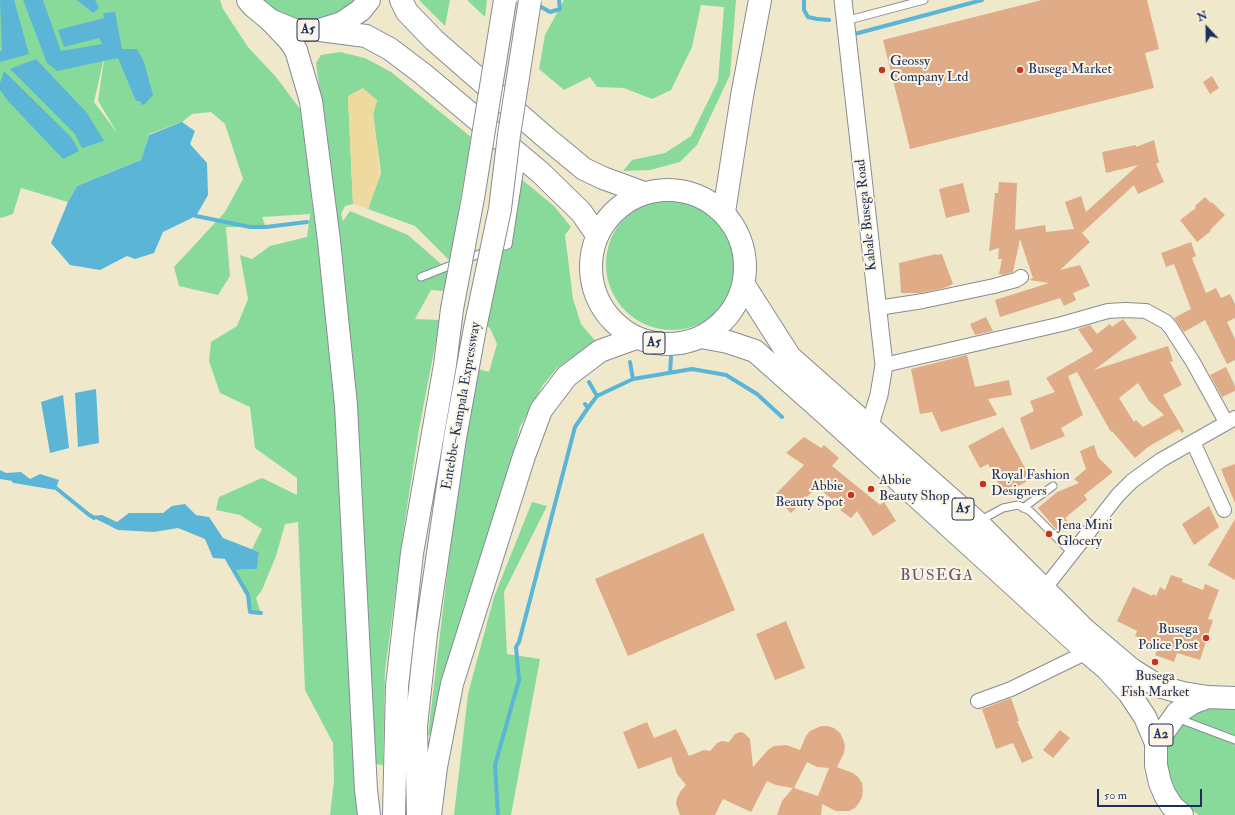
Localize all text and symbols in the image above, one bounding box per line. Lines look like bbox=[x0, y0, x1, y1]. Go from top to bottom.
north arrow bbox=[1187, 8, 1227, 48]
text: N bbox=[1195, 9, 1209, 24]
road number: A5 bbox=[297, 19, 319, 41]
place label: Geossy Company Ltd bbox=[890, 54, 968, 86]
place label: Busega Market bbox=[1028, 62, 1112, 78]
marker: Geossy Company Ltd bbox=[877, 65, 887, 75]
marker: Busega Market bbox=[1015, 65, 1025, 75]
street label: Kabale Busega Road bbox=[853, 158, 881, 272]
street label: Entebbe–Kampala Expressway bbox=[439, 321, 485, 491]
road number: A5 bbox=[643, 332, 665, 354]
place label: Royal Fashion Designers bbox=[991, 468, 1070, 500]
place label: Abbie Beauty Shop bbox=[879, 473, 950, 506]
place label: Abbie Beauty Spot bbox=[775, 479, 843, 512]
marker: Royal Fashion Designers bbox=[978, 479, 988, 489]
marker: Abbie Beauty Shop bbox=[866, 484, 876, 494]
marker: Abbie Beauty Spot bbox=[846, 490, 856, 500]
road number: A5 bbox=[952, 498, 974, 520]
place label: Jena Mini Glocery bbox=[1057, 518, 1112, 550]
marker: Jena Mini Glocery bbox=[1044, 529, 1054, 539]
district label: BUSEGA bbox=[900, 567, 974, 587]
place label: Busega Police Post bbox=[1138, 622, 1198, 654]
marker: Busega Police Post bbox=[1201, 633, 1211, 643]
marker: Busega Fish Market bbox=[1150, 657, 1160, 667]
place label: Busega Fish Market bbox=[1121, 669, 1189, 702]
road number: A2 bbox=[1149, 724, 1173, 746]
scale bar bbox=[1099, 781, 1204, 807]
text: 50 m bbox=[1104, 788, 1127, 803]

